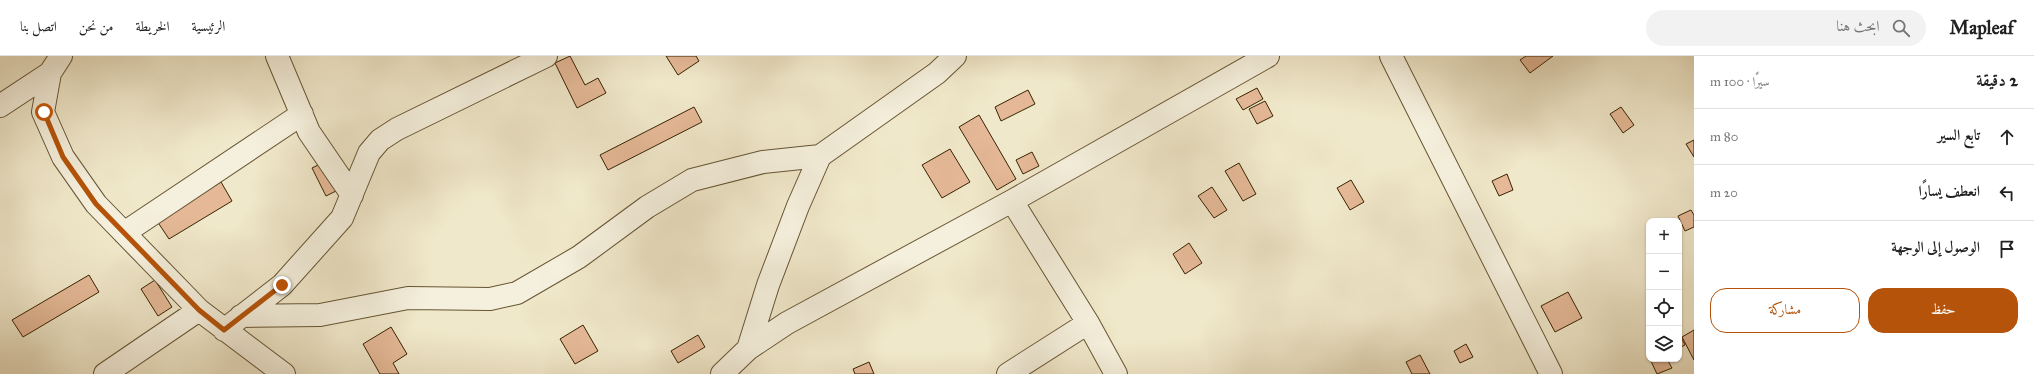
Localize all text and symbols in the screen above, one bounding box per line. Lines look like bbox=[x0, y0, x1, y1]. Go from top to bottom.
search box bbox=[1646, 10, 1926, 46]
text: Mapleaf bbox=[1950, 16, 2014, 39]
text: ابحث هنا bbox=[1836, 17, 1880, 35]
icon: search bbox=[1890, 17, 1912, 39]
text: اتصل بنا bbox=[20, 18, 57, 35]
text: من نحن bbox=[79, 18, 114, 35]
text: الخريطة bbox=[136, 18, 170, 35]
text: الرئيسية bbox=[192, 18, 225, 35]
text: 2 دقيقة bbox=[1976, 70, 2018, 91]
text: سيرًا · 100 m bbox=[1710, 74, 1770, 90]
route start bbox=[35, 103, 53, 121]
text: تابع السير bbox=[1938, 126, 1980, 144]
icon: ahead bbox=[1996, 126, 2018, 148]
text: 80 m bbox=[1710, 129, 1738, 145]
text: انعطف يسارًا bbox=[1918, 182, 1980, 200]
icon: left bbox=[1996, 182, 2018, 204]
text: 20 m bbox=[1710, 185, 1738, 201]
map controls bbox=[1646, 218, 1682, 362]
button: + bbox=[1646, 218, 1682, 254]
text: الوصول إلى الوجهة bbox=[1891, 238, 1980, 256]
icon: arrive bbox=[1996, 238, 2018, 260]
button: − bbox=[1646, 254, 1682, 290]
route end bbox=[273, 276, 291, 294]
button: مشاركة bbox=[1710, 288, 1860, 333]
button: حفظ bbox=[1868, 288, 2018, 333]
button: locate bbox=[1646, 290, 1682, 326]
button: layers bbox=[1646, 326, 1682, 362]

